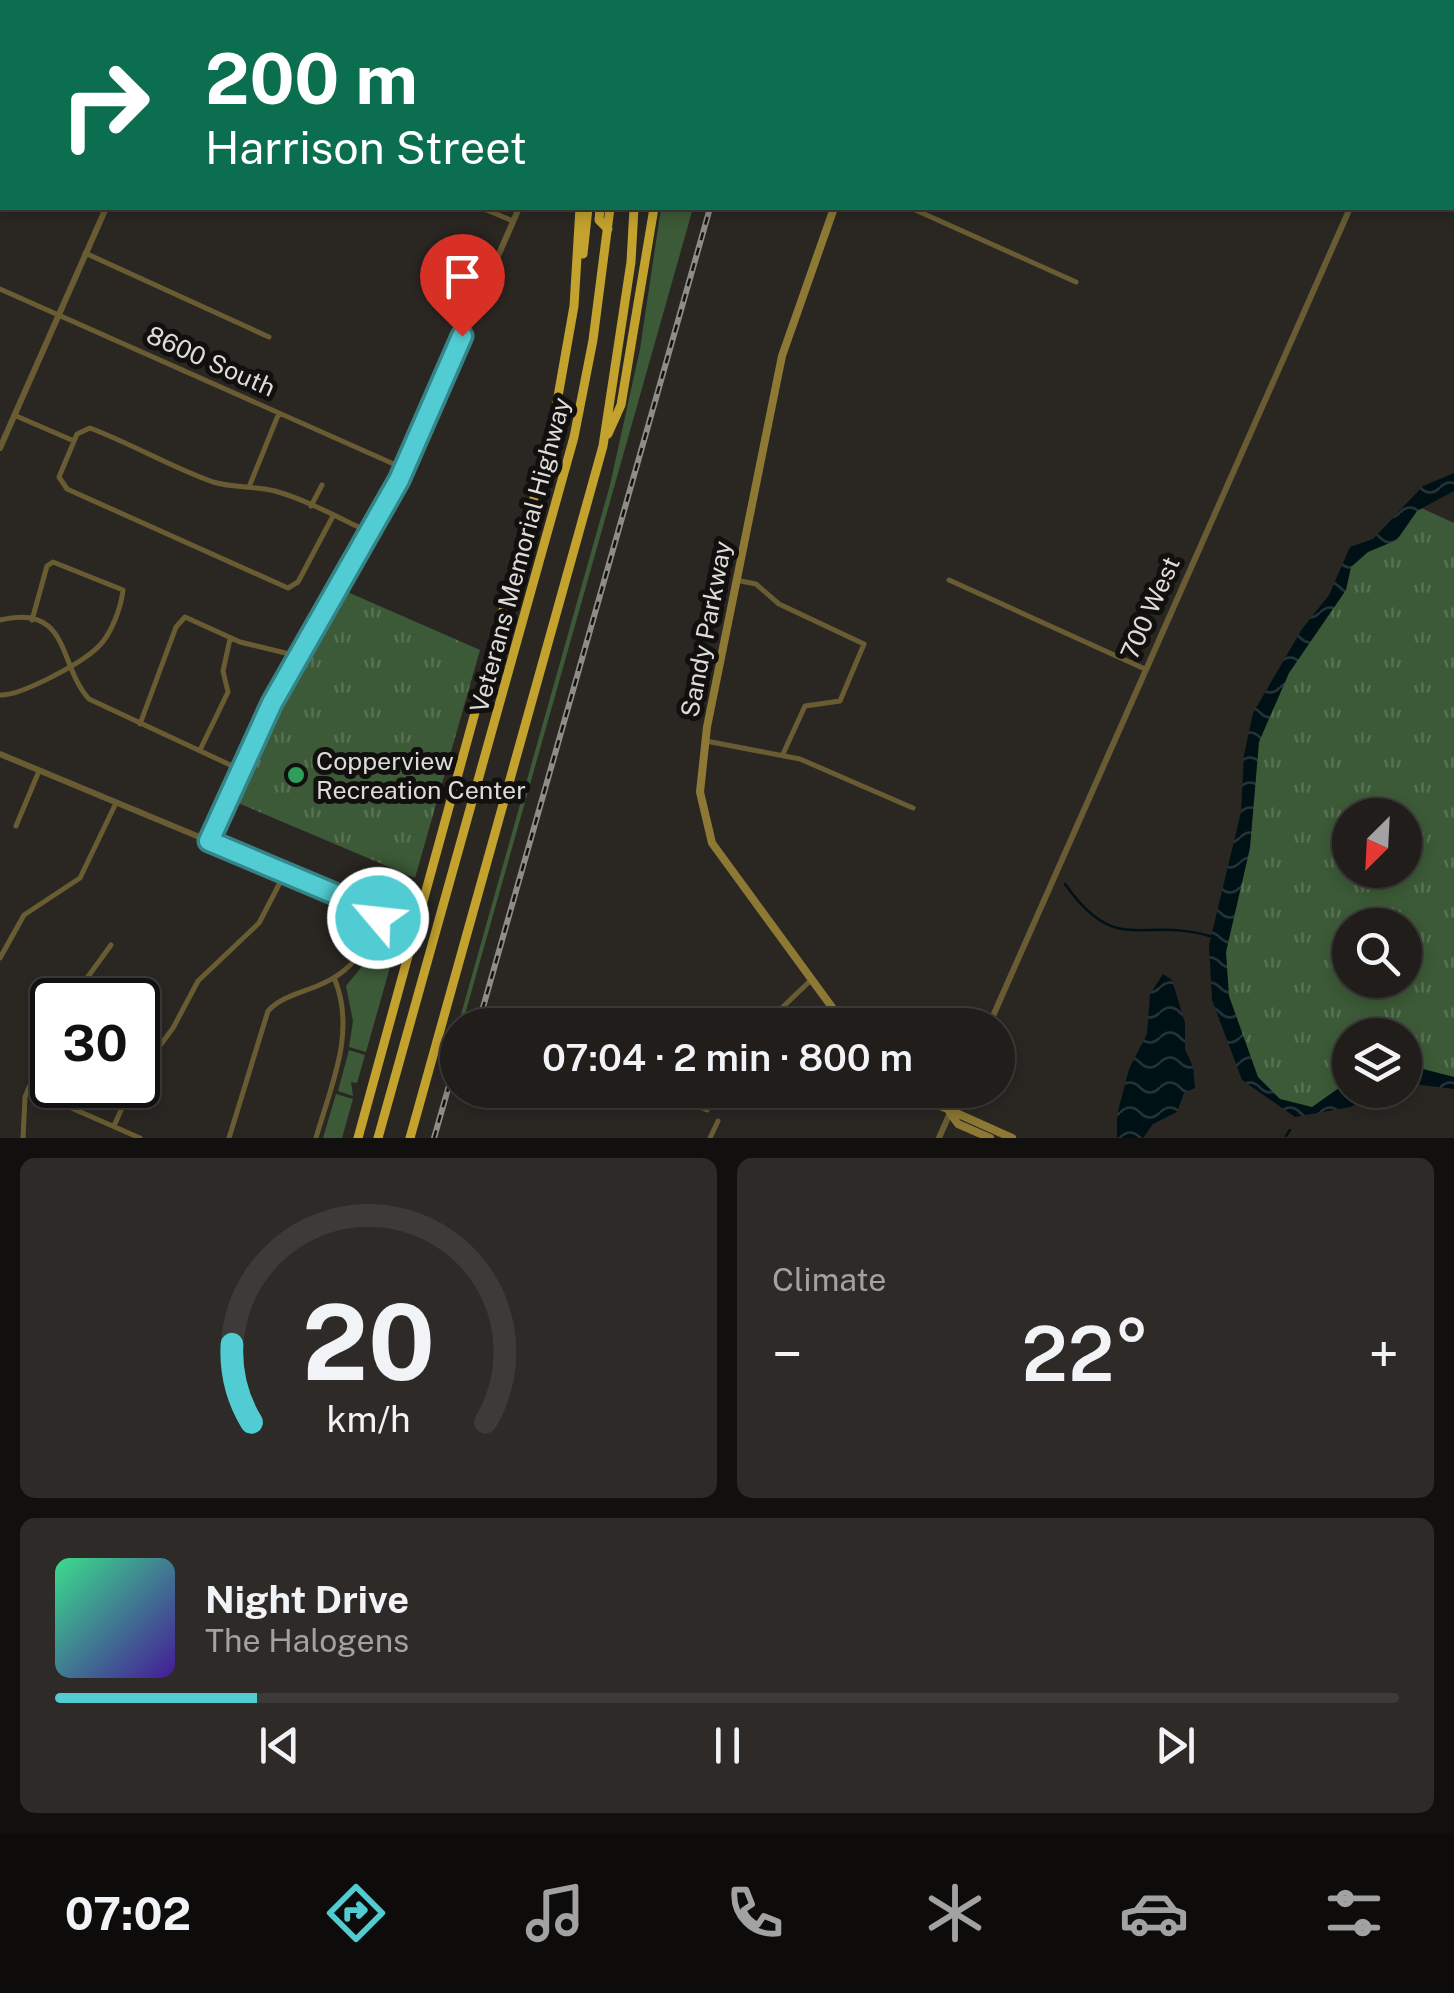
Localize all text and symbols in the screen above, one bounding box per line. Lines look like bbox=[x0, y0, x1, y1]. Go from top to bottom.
text: 200 m bbox=[205, 37, 418, 120]
icon: right bbox=[40, 40, 170, 170]
text: Harrison Street bbox=[205, 121, 527, 174]
pin bbox=[420, 234, 505, 337]
icon: arrive bbox=[435, 249, 490, 304]
street label: 8600 South bbox=[142, 319, 280, 403]
street label: Veterans Memorial Highway bbox=[463, 394, 577, 716]
street label: Sandy Parkway bbox=[674, 538, 738, 720]
street label: 700 West bbox=[1114, 552, 1186, 664]
place label: Copperview Recreation Center bbox=[316, 746, 526, 805]
marker: Copperview Recreation Center bbox=[285, 764, 307, 786]
north arrow bbox=[1332, 798, 1422, 888]
map controls bbox=[1332, 798, 1422, 1108]
position arrow bbox=[326, 866, 430, 970]
button: search bbox=[1332, 908, 1422, 998]
speed limit sign: 30 bbox=[30, 978, 160, 1108]
button: layers bbox=[1332, 1018, 1422, 1108]
text: 07:04 · 2 min · 800 m bbox=[542, 1035, 913, 1080]
text: Climate bbox=[772, 1261, 886, 1298]
text: 20 bbox=[302, 1281, 435, 1403]
text: 22° bbox=[1022, 1310, 1149, 1398]
text: − bbox=[772, 1322, 803, 1386]
text: + bbox=[1369, 1322, 1399, 1386]
text: km/h bbox=[326, 1398, 411, 1440]
text: Night Drive bbox=[205, 1577, 409, 1622]
text: The Halogens bbox=[205, 1622, 409, 1659]
icon: previous bbox=[252, 1718, 307, 1773]
icon: pause bbox=[700, 1718, 755, 1773]
icon: next bbox=[1148, 1718, 1203, 1773]
icon: directions bbox=[321, 1878, 391, 1948]
icon: music bbox=[520, 1878, 590, 1948]
icon: phone bbox=[720, 1878, 790, 1948]
icon: climate bbox=[920, 1878, 990, 1948]
icon: car bbox=[1119, 1878, 1189, 1948]
icon: filters bbox=[1319, 1878, 1389, 1948]
text: 07:02 bbox=[65, 1887, 191, 1940]

